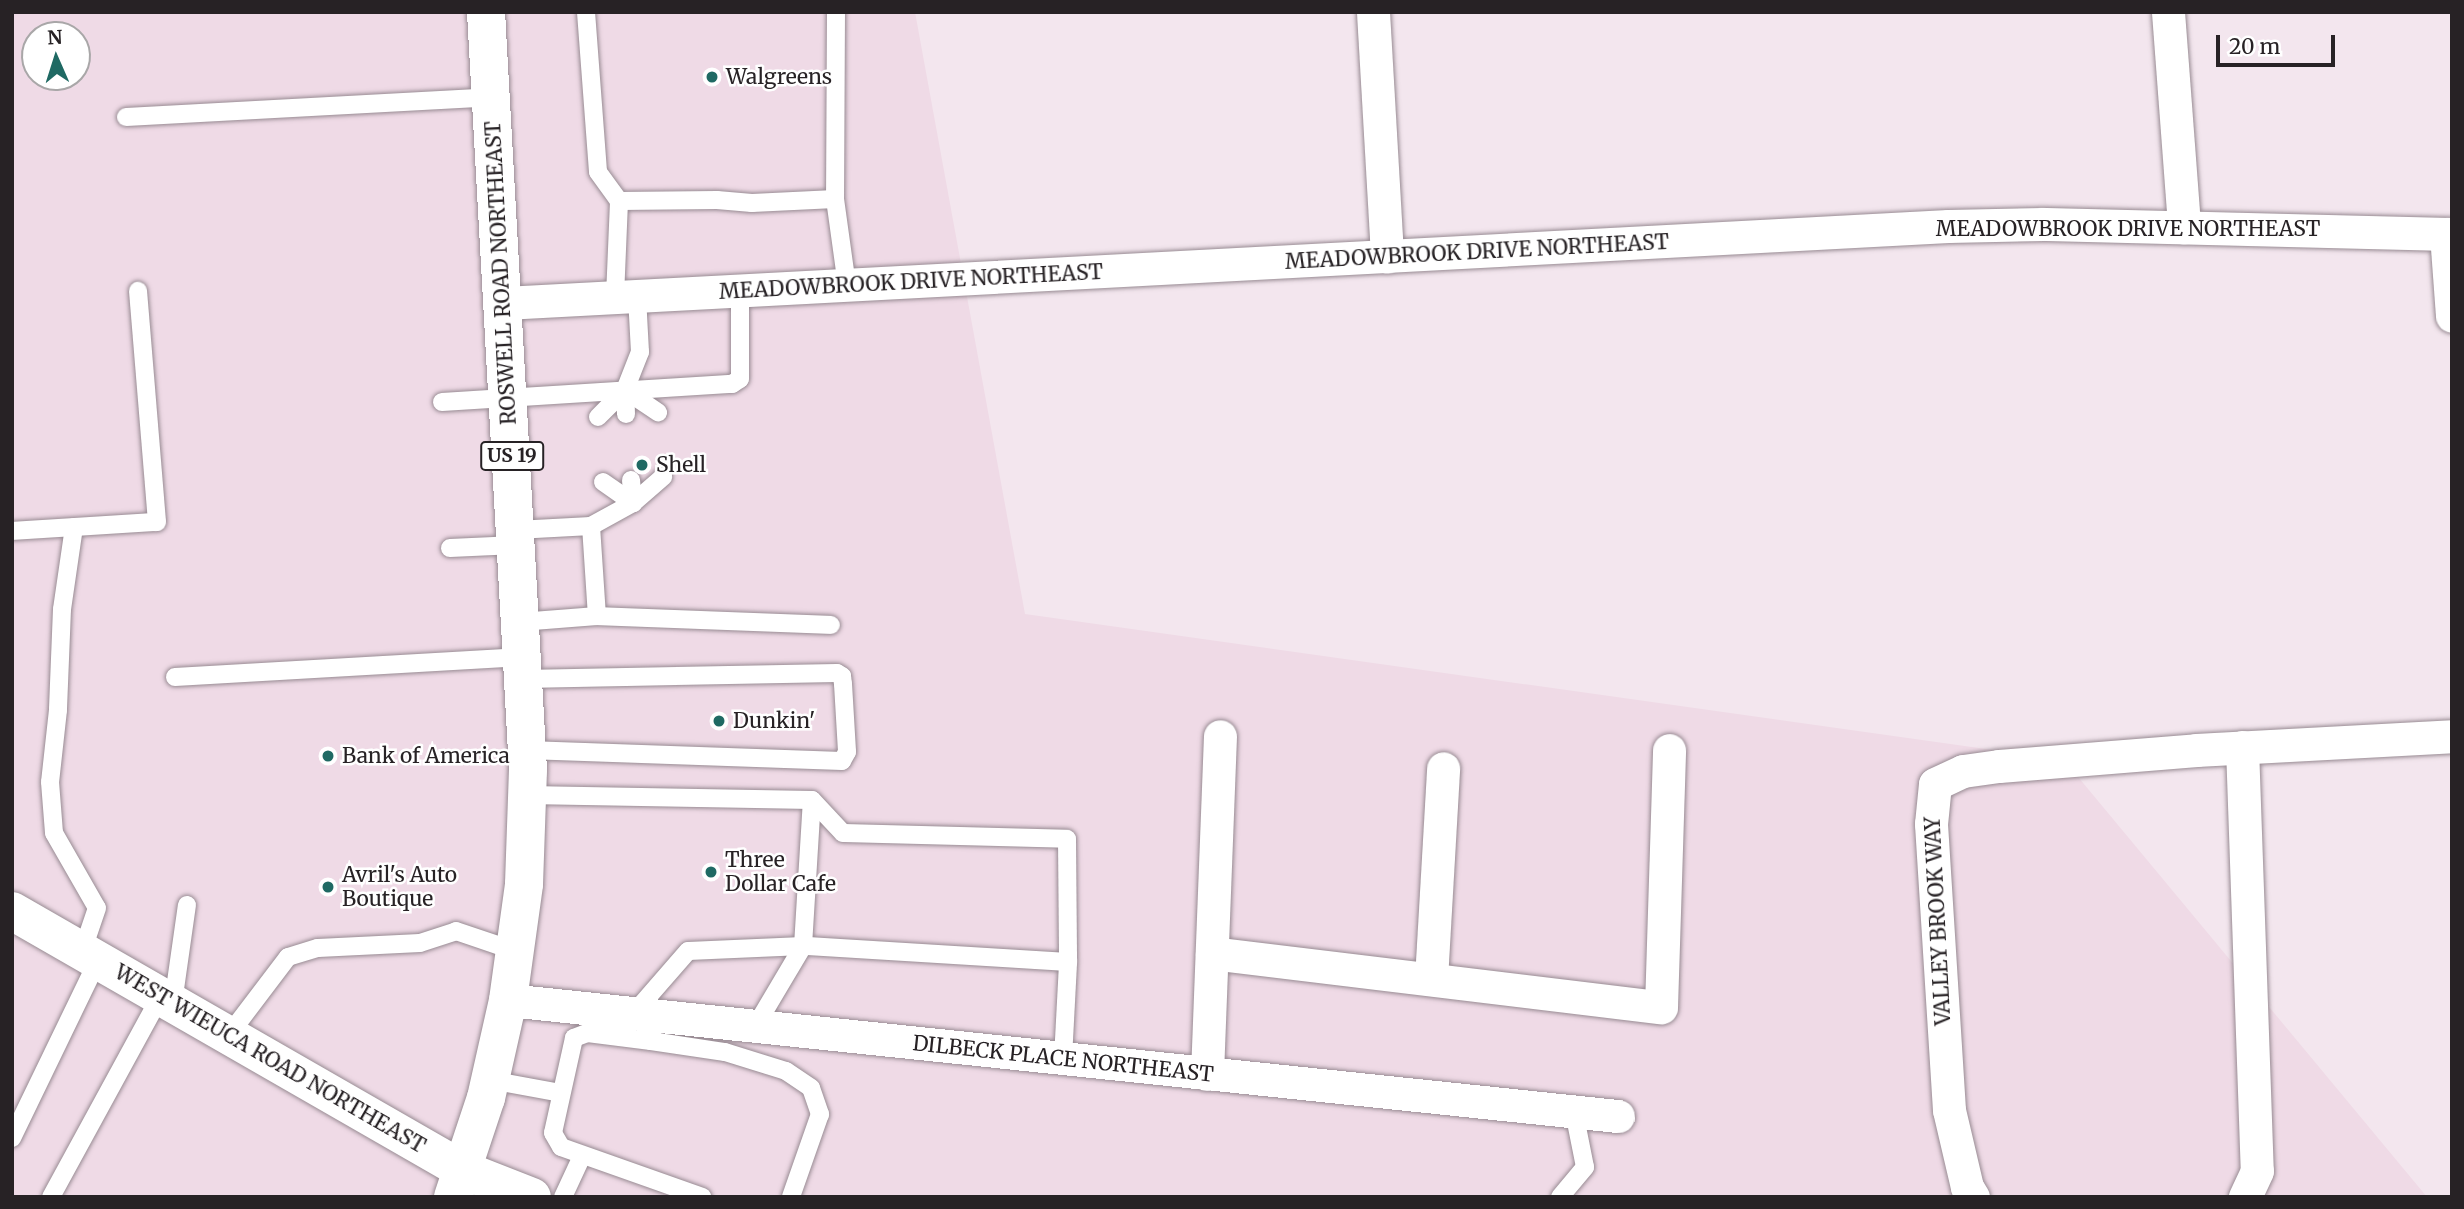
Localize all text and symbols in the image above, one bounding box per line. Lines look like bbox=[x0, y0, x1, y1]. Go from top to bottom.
north arrow bbox=[21, 21, 91, 91]
scale bar bbox=[2219, 21, 2338, 65]
text: N bbox=[47, 25, 63, 49]
text: 20 m bbox=[2229, 33, 2280, 60]
place label: Walgreens bbox=[726, 64, 832, 90]
marker: Walgreens bbox=[704, 69, 720, 85]
street label: ROSWELL ROAD NORTHEAST bbox=[480, 120, 522, 426]
street label: MEADOWBROOK DRIVE NORTHEAST bbox=[1936, 216, 2320, 242]
street label: MEADOWBROOK DRIVE NORTHEAST bbox=[1284, 229, 1670, 275]
street label: MEADOWBROOK DRIVE NORTHEAST bbox=[718, 259, 1104, 305]
road number: US 19 bbox=[479, 440, 545, 471]
place label: Shell bbox=[656, 452, 706, 478]
marker: Shell bbox=[634, 457, 650, 473]
place label: Dunkin' bbox=[733, 708, 815, 734]
marker: Dunkin' bbox=[711, 713, 727, 729]
place label: Bank of America bbox=[342, 743, 510, 769]
marker: Bank of America bbox=[320, 748, 336, 764]
street label: VALLEY BROOK WAY bbox=[1920, 816, 1956, 1026]
place label: Three Dollar Cafe bbox=[725, 847, 836, 897]
place label: Avril's Auto Boutique bbox=[342, 862, 457, 912]
marker: Three Dollar Cafe bbox=[703, 864, 719, 880]
marker: Avril's Auto Boutique bbox=[320, 879, 336, 895]
street label: WEST WIEUCA ROAD NORTHEAST bbox=[110, 959, 430, 1159]
street label: DILBECK PLACE NORTHEAST bbox=[911, 1031, 1215, 1087]

